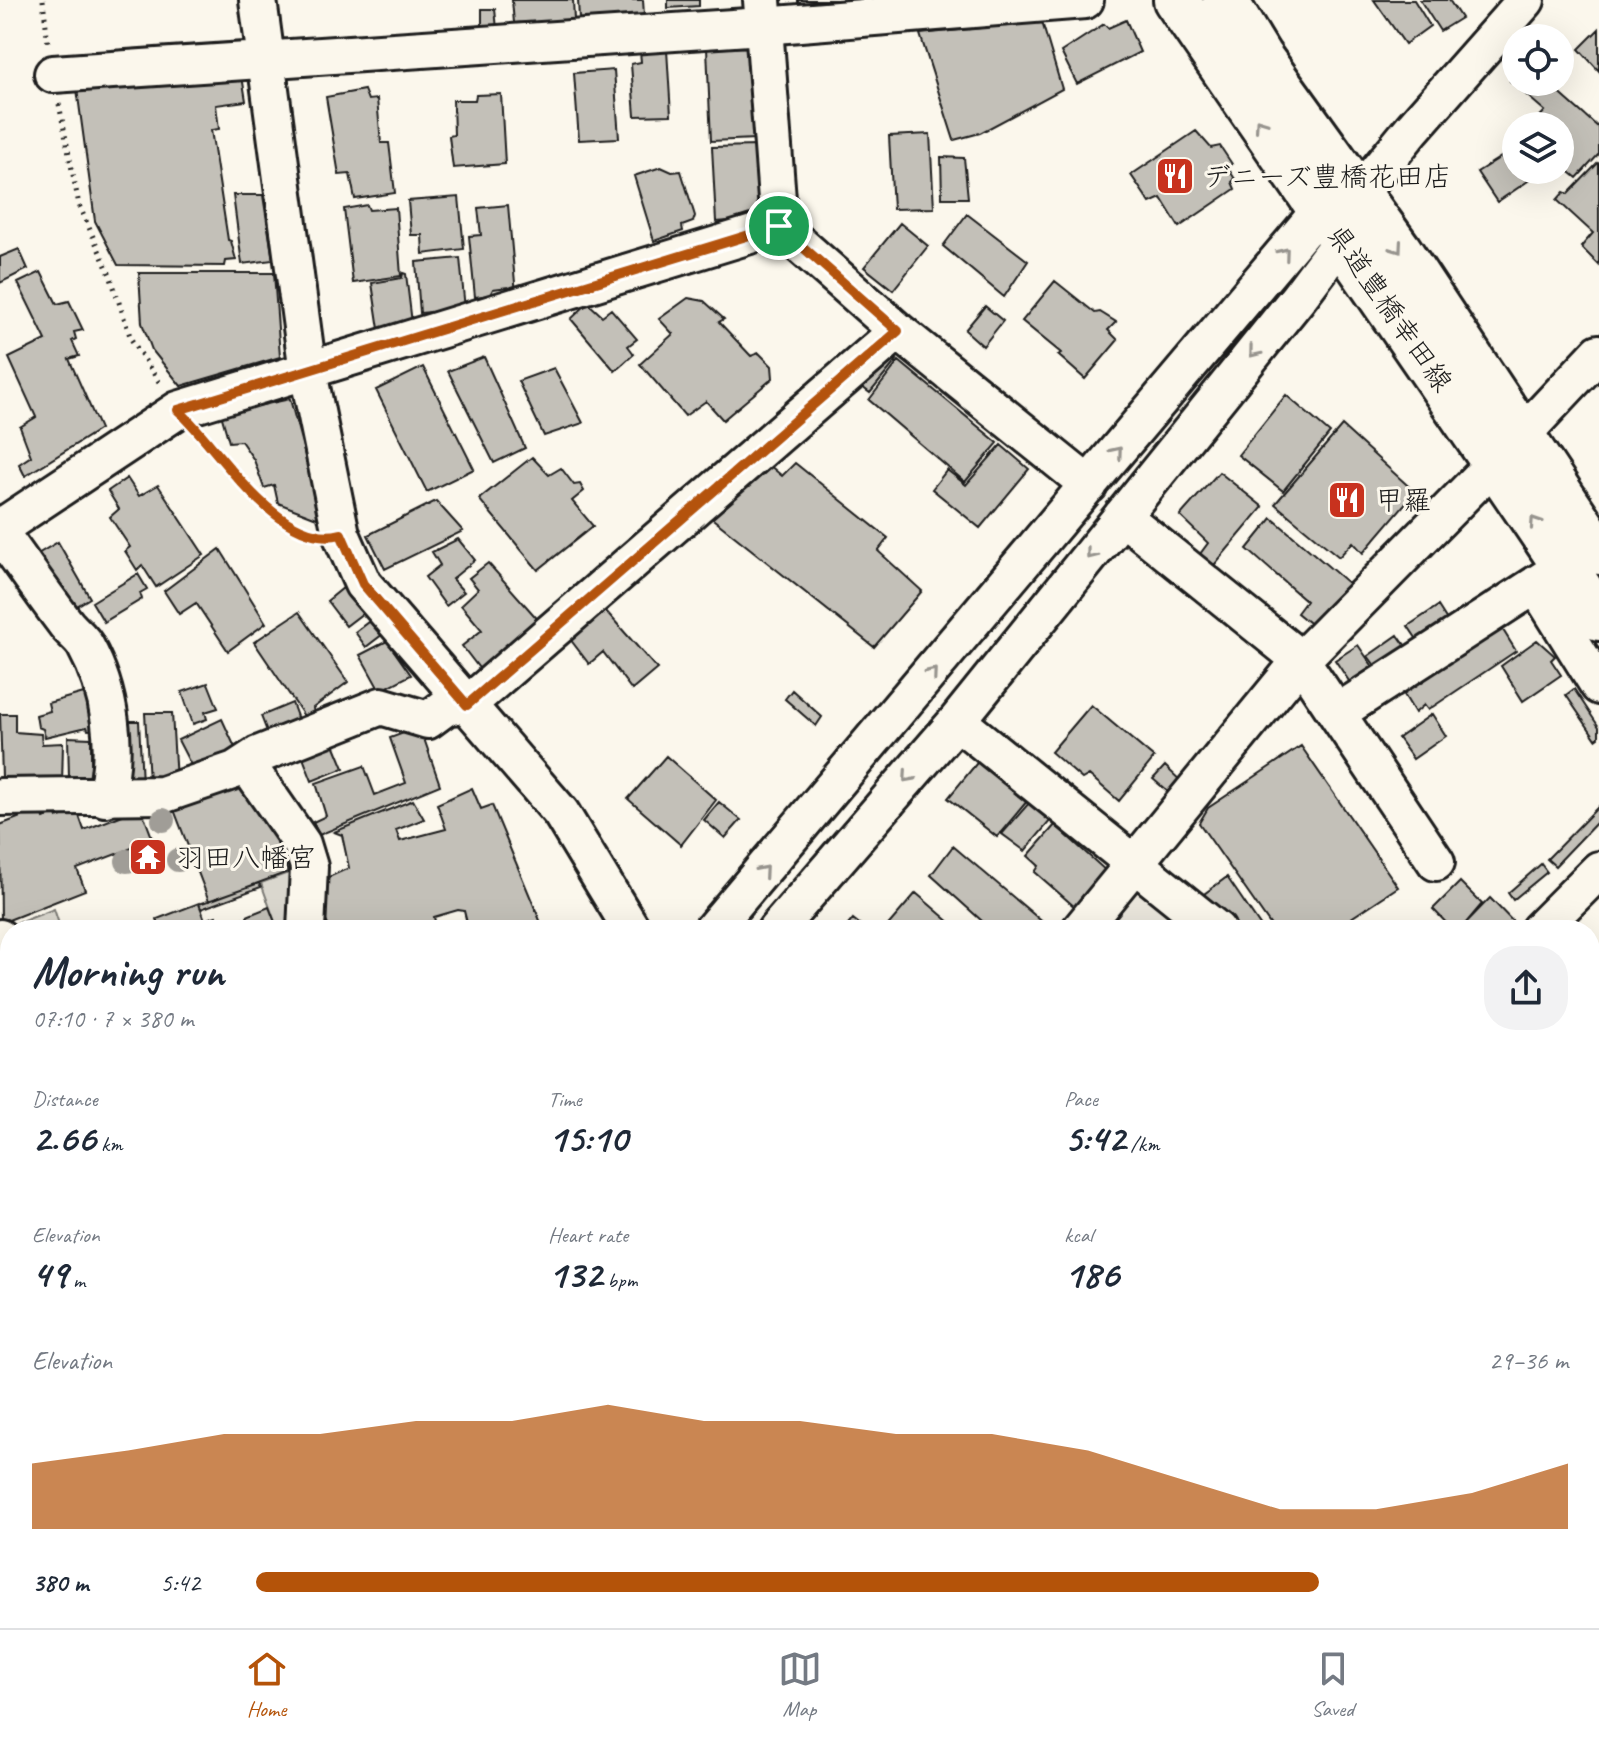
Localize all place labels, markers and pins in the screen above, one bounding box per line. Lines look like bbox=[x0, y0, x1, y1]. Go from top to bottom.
restaurant icon: デニーズ豊橋花田店 bbox=[1154, 155, 1196, 197]
place label: デニーズ豊橋花田店 bbox=[1203, 159, 1452, 194]
pin bbox=[745, 192, 813, 260]
restaurant icon: 甲羅 bbox=[1326, 479, 1368, 521]
place label: 甲羅 bbox=[1375, 483, 1431, 518]
temple icon: 羽田八幡宮 bbox=[127, 836, 169, 878]
place label: 羽田八幡宮 bbox=[176, 840, 316, 875]

